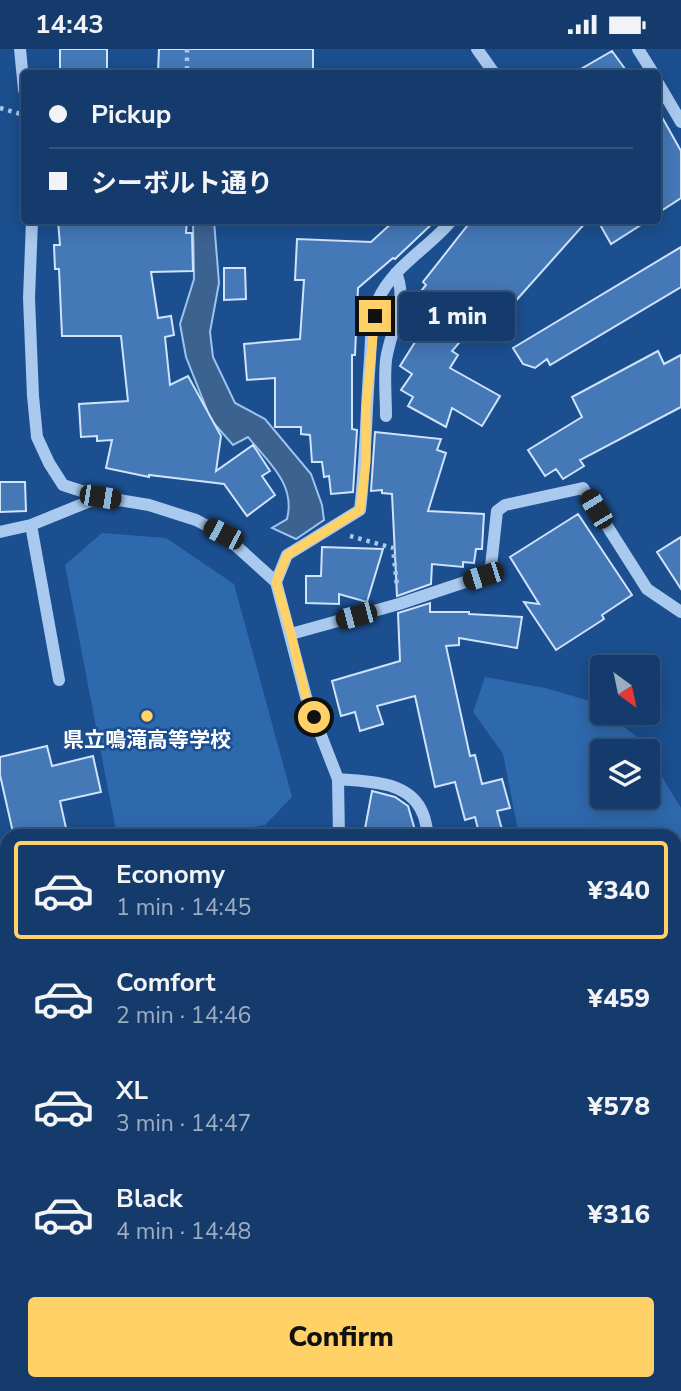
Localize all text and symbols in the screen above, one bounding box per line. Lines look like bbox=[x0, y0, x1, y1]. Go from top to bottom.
text: 14:43 bbox=[35, 7, 104, 42]
text: Pickup bbox=[91, 97, 171, 132]
text: シーボルト通り bbox=[91, 166, 273, 201]
callout: 1 min bbox=[400, 292, 515, 341]
route end bbox=[359, 300, 391, 332]
text: 1 min bbox=[427, 301, 487, 332]
car bbox=[78, 483, 123, 511]
car bbox=[577, 486, 616, 532]
car bbox=[200, 515, 247, 553]
car bbox=[460, 560, 507, 592]
car bbox=[333, 600, 380, 632]
north arrow bbox=[590, 655, 660, 725]
map controls bbox=[590, 655, 660, 809]
route start bbox=[298, 701, 330, 733]
marker: 県立鳴滝高等学校 bbox=[139, 708, 155, 724]
place label: 県立鳴滝高等学校 bbox=[63, 726, 231, 754]
button: layers bbox=[590, 739, 660, 809]
text: Economy bbox=[116, 857, 225, 892]
icon: car bbox=[32, 859, 95, 922]
text: ¥340 bbox=[588, 873, 650, 908]
text: 1 min · 14:45 bbox=[116, 892, 251, 923]
text: Comfort bbox=[116, 965, 216, 1000]
icon: car bbox=[32, 967, 95, 1030]
text: ¥459 bbox=[588, 981, 650, 1016]
text: 2 min · 14:46 bbox=[116, 1000, 251, 1031]
text: XL bbox=[116, 1073, 148, 1108]
icon: car bbox=[32, 1075, 95, 1138]
text: ¥578 bbox=[588, 1089, 650, 1124]
text: 3 min · 14:47 bbox=[116, 1108, 251, 1139]
text: Black bbox=[116, 1181, 183, 1216]
icon: car bbox=[32, 1183, 95, 1246]
text: ¥316 bbox=[588, 1197, 650, 1232]
text: 4 min · 14:48 bbox=[116, 1216, 251, 1247]
button: Confirm bbox=[28, 1297, 654, 1377]

